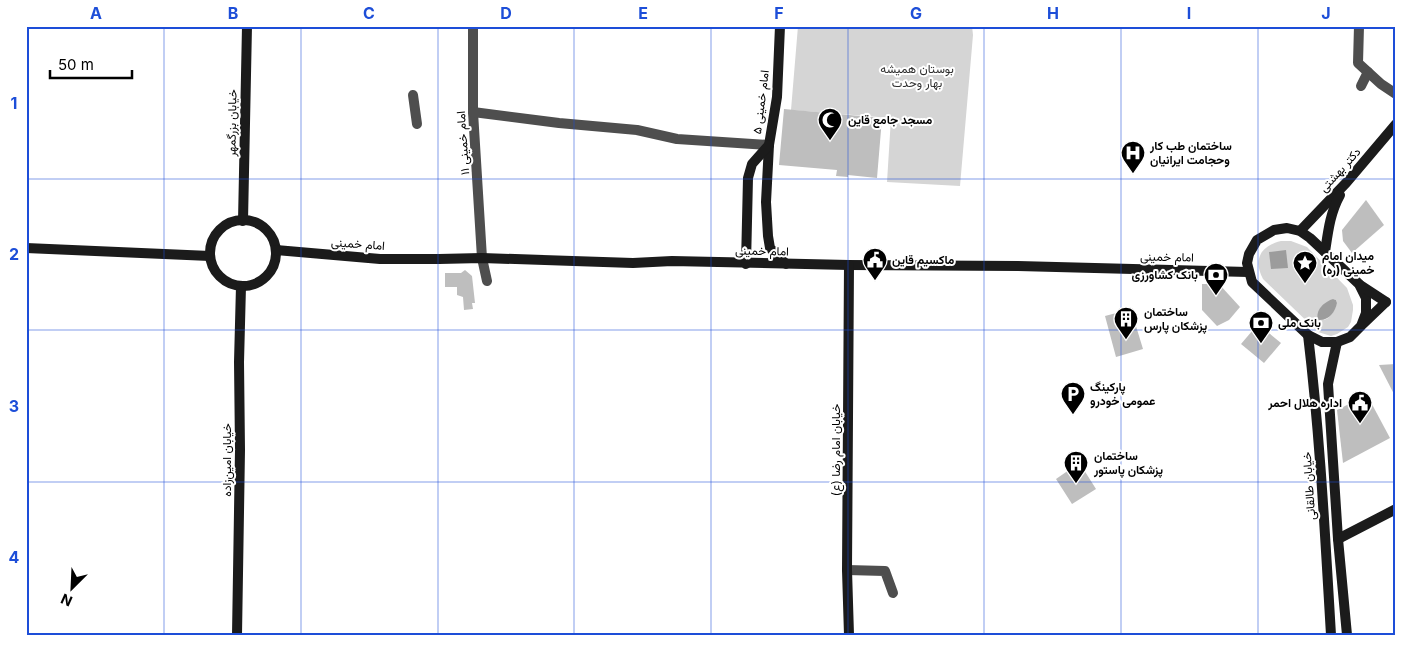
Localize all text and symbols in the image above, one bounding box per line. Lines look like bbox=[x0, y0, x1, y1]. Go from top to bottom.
text: A bbox=[90, 3, 102, 23]
text: B bbox=[228, 3, 238, 23]
text: C bbox=[363, 3, 375, 23]
text: D bbox=[500, 3, 512, 23]
text: E bbox=[638, 3, 648, 23]
text: F bbox=[774, 3, 784, 23]
text: G bbox=[910, 3, 922, 23]
text: H bbox=[1047, 3, 1059, 23]
text: I bbox=[1187, 3, 1191, 23]
text: J bbox=[1321, 3, 1331, 23]
scale bar bbox=[50, 48, 132, 80]
text: 50 m bbox=[58, 55, 94, 74]
park label: بوستان همیشه بهار وحدت bbox=[880, 61, 954, 91]
street label: امام خمینی ۵ bbox=[749, 69, 773, 135]
street label: خیابان بزرگمهر bbox=[223, 89, 241, 158]
text: 1 bbox=[11, 93, 17, 113]
mosque icon: مسجد جامع قاین bbox=[817, 107, 843, 141]
street label: امام خمینی ۱۱ bbox=[453, 110, 473, 176]
place label: مسجد جامع قاین bbox=[848, 112, 933, 128]
place label: ساختمان طب کار و‌حجامت ایرانیان bbox=[1149, 138, 1232, 168]
hospital icon: ساختمان طب کار و‌حجامت ایرانیان bbox=[1120, 140, 1146, 174]
street label: دکتر بهشتی bbox=[1316, 144, 1365, 196]
street label: امام خمینی bbox=[331, 234, 385, 254]
street label: امام خمینی bbox=[735, 243, 789, 259]
text: 2 bbox=[9, 244, 19, 264]
public building icon: ماکسیم قاین bbox=[862, 247, 888, 281]
place label: میدان امام خمینی (ره) bbox=[1322, 248, 1374, 278]
street label: امام خمینی bbox=[1140, 249, 1194, 265]
place icon: میدان امام خمینی (ره) bbox=[1292, 250, 1318, 284]
place label: ماکسیم قاین bbox=[892, 252, 955, 268]
bank icon: بانک کشاورزی bbox=[1203, 262, 1229, 296]
place label: بانک کشاورزی bbox=[1132, 267, 1198, 283]
place label: ساختمان پزشکان پارس bbox=[1144, 304, 1207, 334]
building icon: ساختمان پزشکان پارس bbox=[1113, 306, 1139, 340]
bank icon: بانک ملی bbox=[1248, 310, 1274, 344]
place label: بانک ملی bbox=[1278, 315, 1321, 330]
place label: پارکینگ عمومی خودرو bbox=[1090, 379, 1155, 409]
parking icon: پارکینگ عمومی خودرو bbox=[1060, 381, 1086, 415]
public building icon: اداره هلال احمر bbox=[1347, 390, 1373, 424]
place label: اداره هلال احمر bbox=[1267, 395, 1342, 411]
text: 3 bbox=[9, 396, 19, 416]
street label: خیابان امام رضا (ع) bbox=[828, 404, 845, 496]
street label: خیابان امین‌زاده bbox=[219, 423, 235, 497]
place label: ساختمان پزشکان پاستور bbox=[1093, 448, 1163, 478]
building icon: ساختمان پزشکان پاستور bbox=[1063, 450, 1089, 484]
street label: خیابان طالقانی bbox=[1299, 451, 1319, 521]
text: 4 bbox=[9, 547, 20, 567]
north arrow bbox=[48, 564, 98, 614]
text: N bbox=[58, 590, 75, 610]

